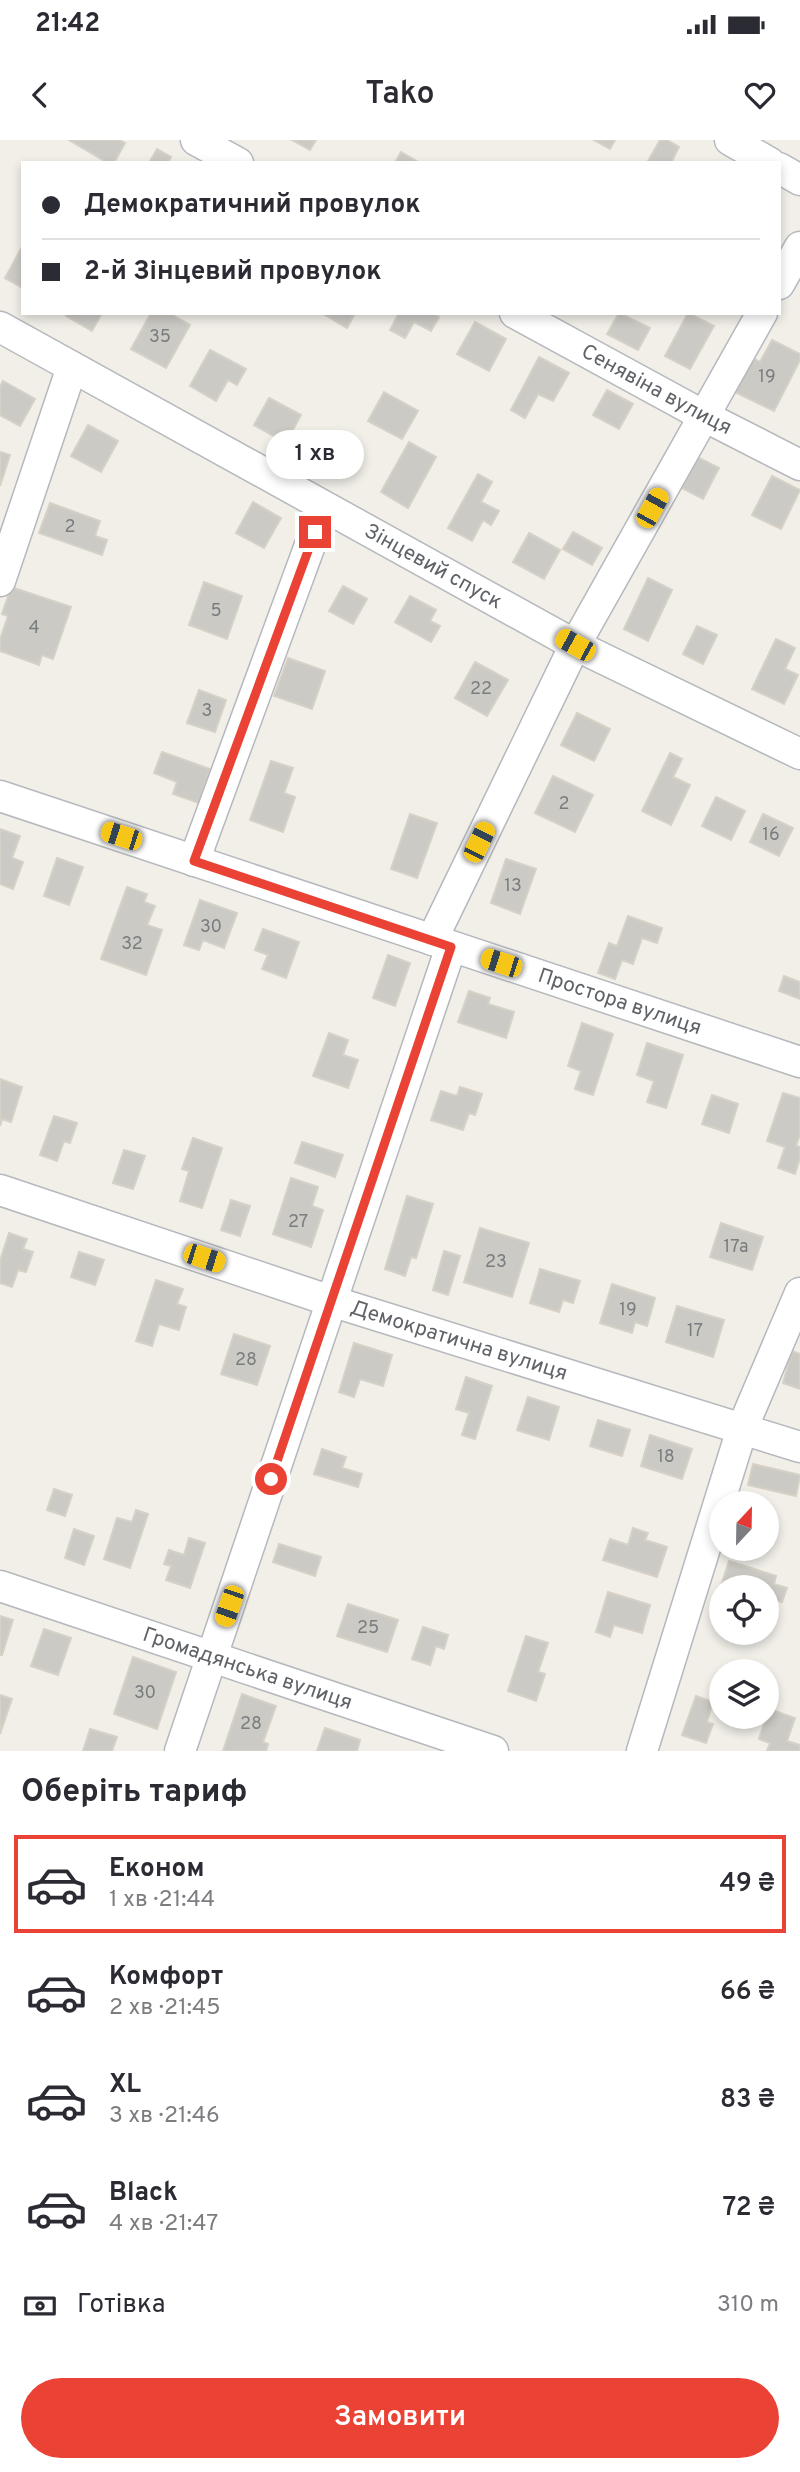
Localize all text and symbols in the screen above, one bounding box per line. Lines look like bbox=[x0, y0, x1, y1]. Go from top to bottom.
text: 21:42 bbox=[35, 8, 100, 41]
text: Tako bbox=[365, 75, 435, 115]
icon: back bbox=[21, 76, 59, 114]
icon: heart bbox=[741, 76, 779, 114]
text: Демократичний провулок bbox=[84, 189, 421, 222]
text: 2-й Зінцевий провулок bbox=[84, 256, 382, 289]
house number: 35 bbox=[149, 326, 171, 349]
street label: Сенявіна вулиця bbox=[576, 338, 736, 441]
house number: 19 bbox=[758, 366, 776, 389]
callout: 1 хв bbox=[266, 430, 364, 480]
text: 1 хв bbox=[295, 440, 335, 469]
car bbox=[633, 485, 672, 531]
house number: 2 bbox=[64, 516, 76, 539]
route end bbox=[299, 516, 331, 548]
street label: Зінцевий спуск bbox=[359, 518, 507, 616]
house number: 5 bbox=[210, 600, 222, 623]
house number: 4 bbox=[28, 617, 40, 640]
car bbox=[552, 626, 599, 664]
house number: 22 bbox=[470, 678, 492, 701]
house number: 3 bbox=[202, 700, 212, 723]
house number: 2 bbox=[558, 793, 570, 816]
car bbox=[461, 819, 498, 865]
car bbox=[98, 820, 145, 852]
house number: 16 bbox=[762, 824, 780, 847]
house number: 13 bbox=[504, 875, 522, 898]
house number: 30 bbox=[200, 916, 222, 939]
house number: 32 bbox=[121, 933, 143, 956]
car bbox=[478, 947, 525, 979]
street label: Простора вулиця bbox=[534, 962, 705, 1042]
house number: 27 bbox=[288, 1211, 308, 1234]
house number: 17а bbox=[724, 1236, 748, 1259]
car bbox=[181, 1242, 228, 1274]
house number: 23 bbox=[485, 1251, 507, 1274]
street label: Демократична вулиця bbox=[347, 1294, 571, 1387]
house number: 19 bbox=[619, 1299, 637, 1322]
house number: 17 bbox=[687, 1320, 703, 1343]
house number: 28 bbox=[235, 1349, 257, 1372]
house number: 18 bbox=[657, 1446, 675, 1469]
route start bbox=[255, 1463, 287, 1495]
north arrow bbox=[709, 1491, 779, 1561]
map controls bbox=[709, 1491, 779, 1729]
button: locate bbox=[709, 1575, 779, 1645]
car bbox=[213, 1583, 246, 1629]
house number: 25 bbox=[357, 1617, 379, 1640]
street label: Громадянська вулиця bbox=[139, 1621, 356, 1716]
button: layers bbox=[709, 1659, 779, 1729]
house number: 30 bbox=[134, 1682, 156, 1705]
house number: 28 bbox=[240, 1713, 262, 1736]
text: Оберіть тариф bbox=[21, 1773, 247, 1813]
icon: car bbox=[25, 1853, 88, 1916]
text: Економ bbox=[109, 1853, 204, 1886]
text: 49 ₴ bbox=[719, 1868, 775, 1901]
text: 1 хв · 21:44 bbox=[109, 1886, 215, 1915]
icon: car bbox=[25, 1961, 88, 2024]
text: Комфорт bbox=[109, 1961, 223, 1994]
text: 66 ₴ bbox=[720, 1976, 775, 2009]
text: 2 хв · 21:45 bbox=[109, 1994, 221, 2023]
icon: car bbox=[25, 2069, 88, 2132]
text: XL bbox=[109, 2069, 141, 2102]
text: 83 ₴ bbox=[720, 2084, 775, 2117]
text: 3 хв · 21:46 bbox=[109, 2102, 220, 2131]
icon: car bbox=[25, 2177, 88, 2240]
text: Black bbox=[109, 2177, 178, 2210]
text: 72 ₴ bbox=[722, 2192, 775, 2225]
text: 4 хв · 21:47 bbox=[109, 2210, 218, 2239]
icon: cash bbox=[21, 2287, 59, 2325]
text: Готівка bbox=[77, 2289, 166, 2322]
text: 310 m bbox=[717, 2291, 779, 2320]
button: Замовити bbox=[21, 2378, 779, 2458]

